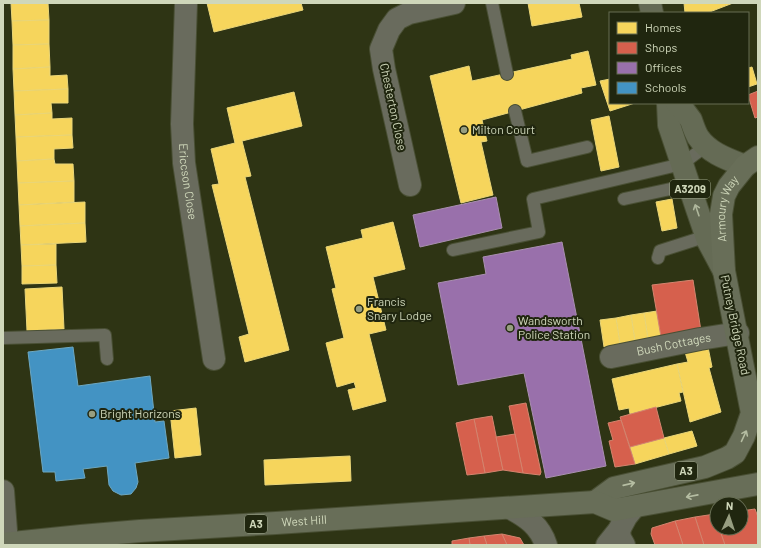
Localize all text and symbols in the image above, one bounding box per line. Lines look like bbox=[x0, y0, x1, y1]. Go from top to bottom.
legend bbox=[609, 12, 749, 104]
text: Homes bbox=[645, 20, 682, 34]
text: Shops bbox=[645, 40, 678, 54]
text: Offices bbox=[645, 60, 682, 74]
street label: Chesterton Close bbox=[378, 62, 410, 152]
text: Schools bbox=[645, 80, 686, 94]
place label: Milton Court bbox=[472, 122, 535, 136]
marker: Milton Court bbox=[459, 125, 469, 135]
street label: Ericcson Close bbox=[177, 143, 201, 221]
street label: Armoury Way bbox=[713, 172, 741, 242]
road number: A3209 bbox=[670, 180, 710, 198]
one-way arrow bbox=[693, 204, 701, 216]
street label: Putney Bridge Road bbox=[719, 274, 753, 376]
place label: Francis Snary Lodge bbox=[367, 294, 432, 322]
marker: Francis Snary Lodge bbox=[354, 304, 364, 314]
place label: Wandsworth Police Station bbox=[518, 313, 590, 341]
marker: Wandsworth Police Station bbox=[505, 323, 515, 333]
street label: Bush Cottages bbox=[635, 329, 712, 358]
place label: Bright Horizons bbox=[100, 406, 181, 420]
marker: Bright Horizons bbox=[87, 409, 97, 419]
one-way arrow bbox=[741, 430, 748, 442]
road number: A3 bbox=[675, 462, 697, 480]
one-way arrow bbox=[622, 480, 635, 488]
one-way arrow bbox=[686, 493, 699, 501]
north arrow bbox=[709, 496, 749, 536]
text: N bbox=[726, 499, 734, 512]
street label: West Hill bbox=[281, 512, 327, 529]
road number: A3 bbox=[245, 515, 267, 533]

